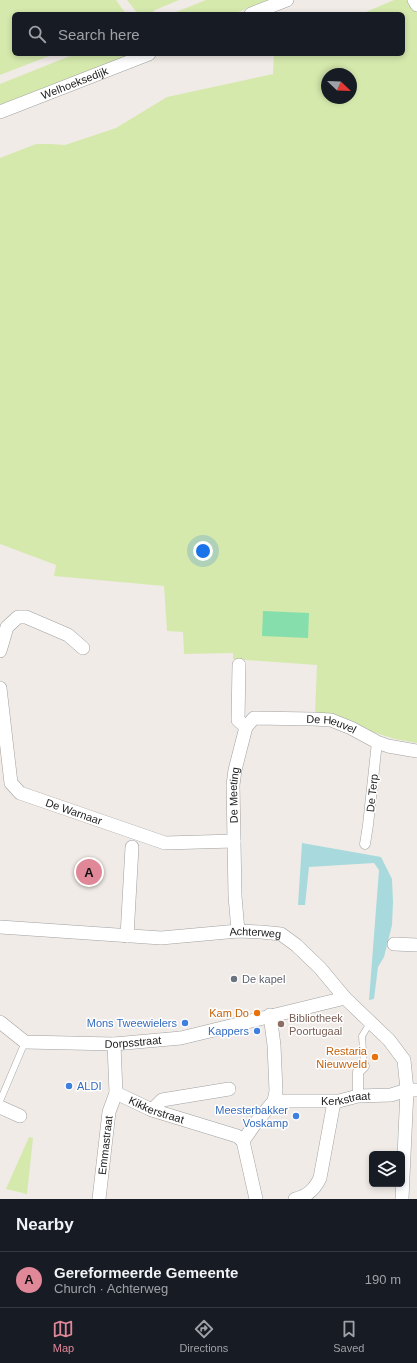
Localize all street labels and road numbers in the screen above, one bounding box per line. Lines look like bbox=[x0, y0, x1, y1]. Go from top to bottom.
street label: Welhoeksedijk bbox=[39, 64, 110, 101]
street label: De Heuvel bbox=[306, 713, 358, 736]
street label: De Meeting bbox=[227, 766, 241, 823]
street label: De Terp bbox=[364, 773, 380, 813]
street label: De Warnaar bbox=[44, 796, 104, 827]
street label: Achterweg bbox=[229, 925, 282, 940]
street label: Dorpsstraat bbox=[104, 1034, 162, 1050]
street label: Kerkstraat bbox=[321, 1090, 371, 1107]
street label: Kikkerstraat bbox=[127, 1094, 186, 1125]
street label: Emmastraat bbox=[96, 1115, 115, 1176]

